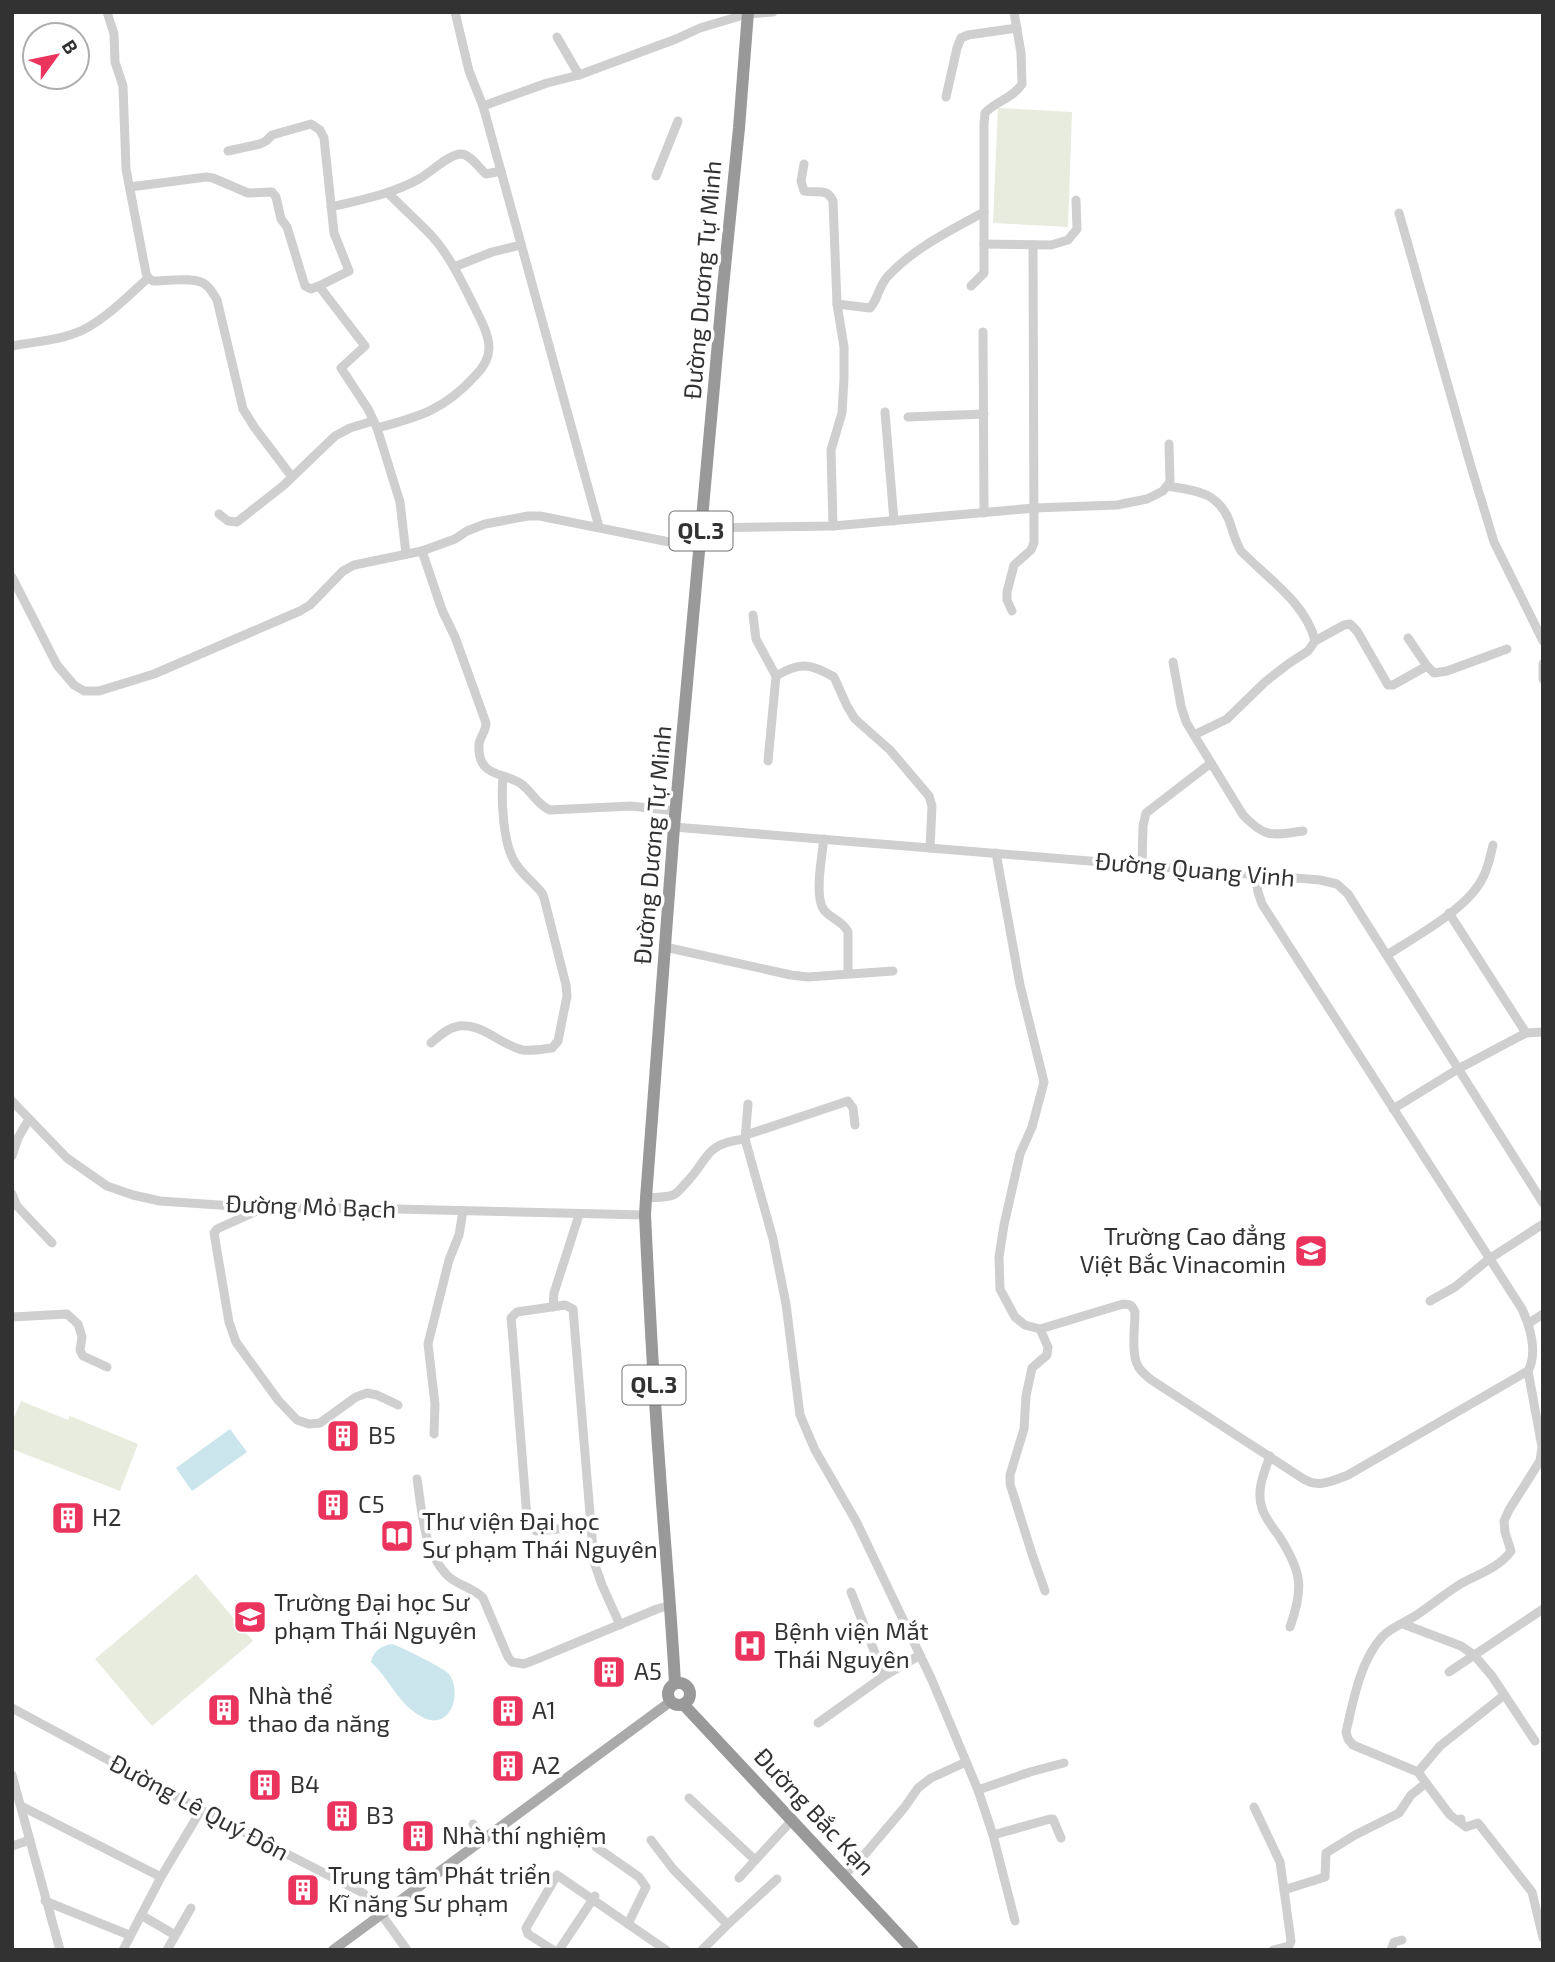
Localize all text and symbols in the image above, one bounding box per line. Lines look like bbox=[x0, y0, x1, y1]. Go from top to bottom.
north arrow bbox=[21, 21, 91, 91]
text: B bbox=[58, 35, 84, 58]
street label: Đường Dương Tự Minh bbox=[677, 159, 726, 400]
road number: QL.3 bbox=[670, 512, 732, 551]
street label: Đường Dương Tự Minh bbox=[627, 724, 676, 965]
street label: Đường Quang Vinh bbox=[1094, 845, 1296, 892]
street label: Đường Mỏ Bạch bbox=[225, 1188, 397, 1223]
place label: Trường Cao đẳng Việt Bắc Vinacomin bbox=[1080, 1221, 1286, 1278]
school or university icon: Trường Cao đẳng Việt Bắc Vinacomin bbox=[1292, 1232, 1330, 1270]
road number: QL.3 bbox=[622, 1366, 686, 1404]
building icon: B5 bbox=[324, 1417, 362, 1455]
place label: B5 bbox=[368, 1420, 396, 1449]
building icon: C5 bbox=[314, 1486, 352, 1524]
place label: C5 bbox=[358, 1489, 385, 1518]
building icon: H2 bbox=[49, 1499, 87, 1537]
place label: H2 bbox=[92, 1502, 122, 1531]
place label: Thư viện Đại học Sư phạm Thái Nguyên bbox=[422, 1506, 658, 1563]
library icon: Thư viện Đại học Sư phạm Thái Nguyên bbox=[378, 1517, 416, 1555]
place label: Trường Đại học Sư phạm Thái Nguyên bbox=[274, 1587, 477, 1644]
school or university icon: Trường Đại học Sư phạm Thái Nguyên bbox=[231, 1598, 269, 1636]
place label: Bệnh viện Mắt Thái Nguyên bbox=[774, 1616, 929, 1673]
hospital icon: Bệnh viện Mắt Thái Nguyên bbox=[731, 1627, 769, 1665]
building icon: A5 bbox=[590, 1653, 628, 1691]
place label: A5 bbox=[634, 1656, 662, 1685]
place label: Nhà thể thao đa năng bbox=[248, 1680, 390, 1737]
building icon: Nhà thể thao đa năng bbox=[205, 1691, 243, 1729]
building icon: A1 bbox=[489, 1692, 527, 1730]
place label: A1 bbox=[532, 1695, 556, 1724]
street label: Đường Bắc Kạn bbox=[749, 1741, 881, 1881]
street label: Đường Lê Quý Đôn bbox=[105, 1747, 294, 1866]
building icon: A2 bbox=[489, 1747, 527, 1785]
place label: A2 bbox=[532, 1750, 560, 1779]
building icon: B4 bbox=[246, 1766, 284, 1804]
place label: B4 bbox=[290, 1769, 320, 1798]
building icon: B3 bbox=[323, 1797, 361, 1835]
place label: B3 bbox=[366, 1800, 394, 1829]
building icon: Nhà thí nghiệm bbox=[399, 1817, 437, 1855]
place label: Nhà thí nghiệm bbox=[442, 1820, 607, 1849]
place label: Trung tâm Phát triển Kĩ năng Sư phạm bbox=[328, 1860, 551, 1917]
building icon: Trung tâm Phát triển Kĩ năng Sư phạm bbox=[284, 1871, 322, 1909]

